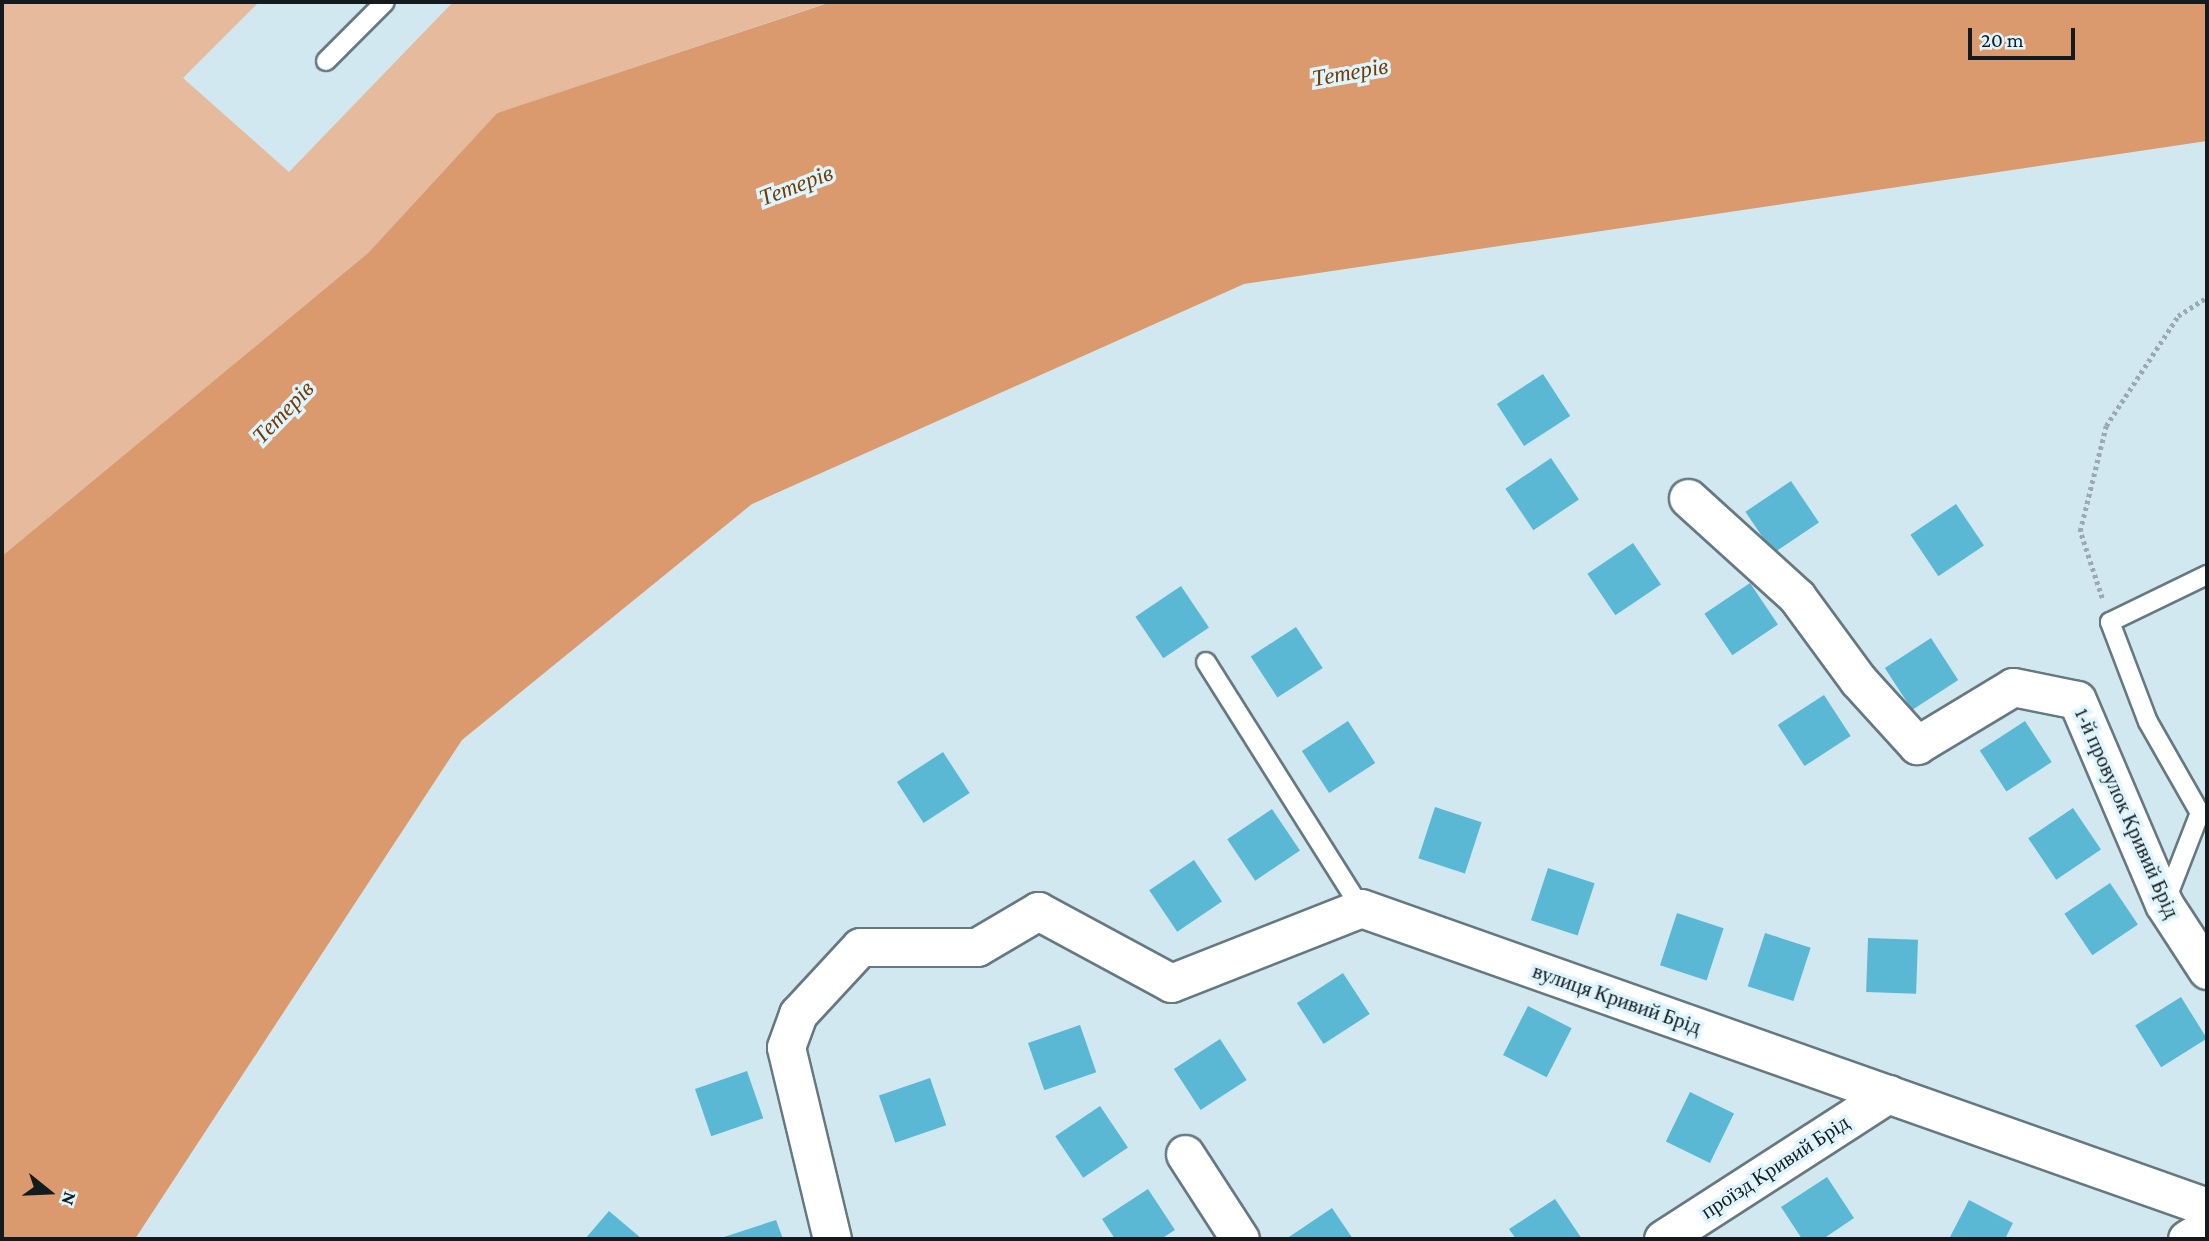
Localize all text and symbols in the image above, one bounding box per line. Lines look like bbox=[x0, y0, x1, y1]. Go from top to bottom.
scale bar bbox=[1971, 14, 2078, 58]
text: 20 m bbox=[1981, 28, 2024, 52]
water label: Тетерів bbox=[1310, 52, 1390, 92]
water label: Тетерів bbox=[755, 158, 837, 212]
water label: Тетерів bbox=[246, 375, 320, 449]
street label: 1-й провулок Кривий Брід bbox=[2069, 704, 2185, 922]
street label: вулиця Кривий Брід bbox=[1529, 958, 1705, 1040]
street label: проїзд Кривий Брід bbox=[1696, 1110, 1854, 1224]
north arrow bbox=[14, 1157, 84, 1227]
text: N bbox=[57, 1189, 81, 1208]

